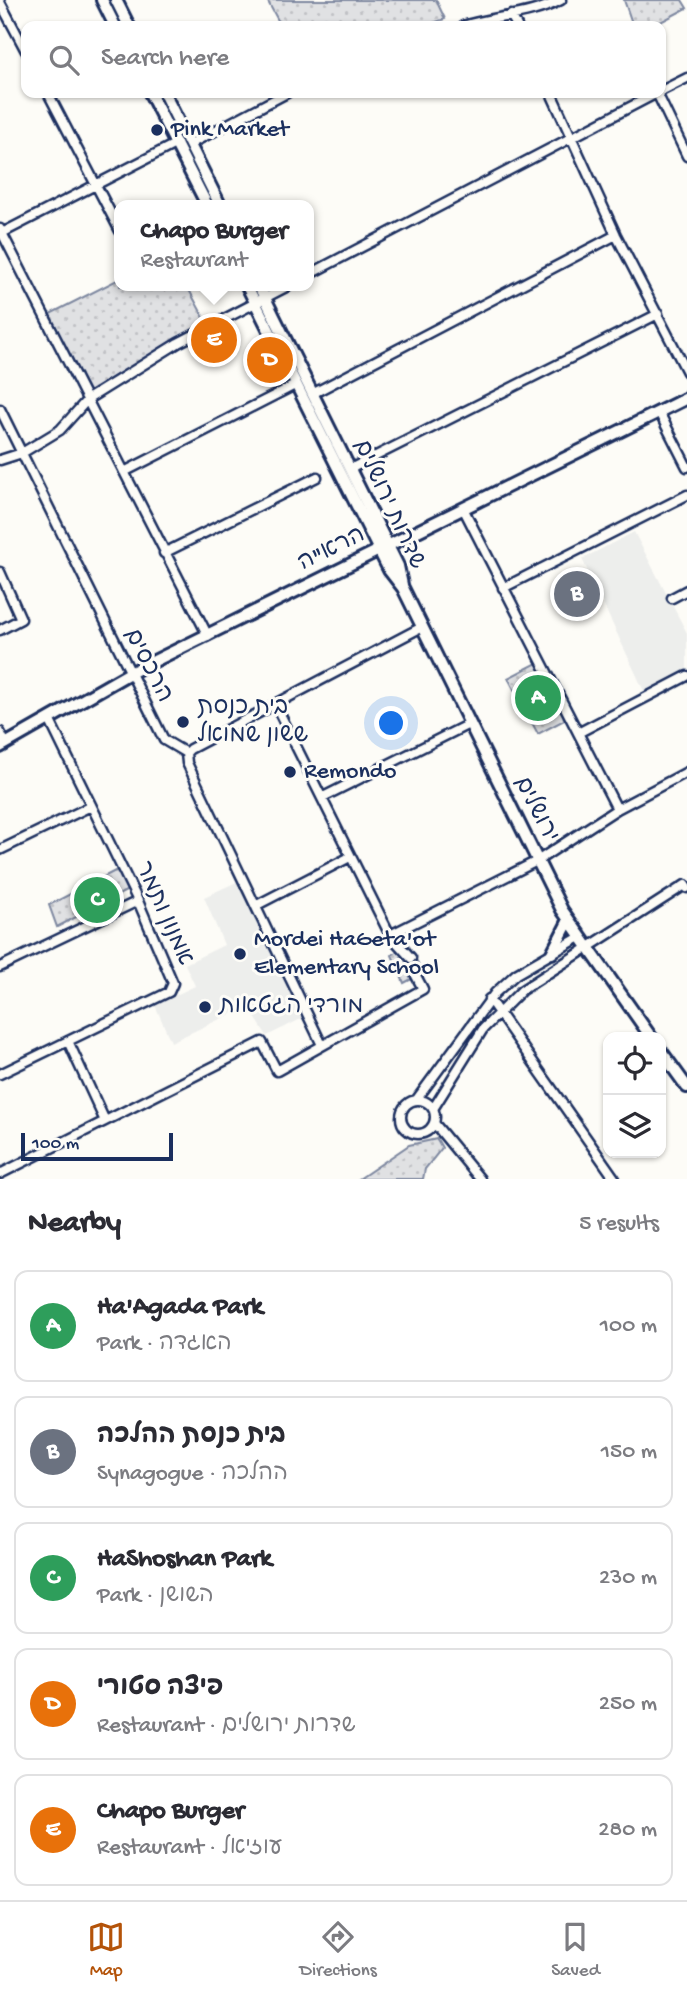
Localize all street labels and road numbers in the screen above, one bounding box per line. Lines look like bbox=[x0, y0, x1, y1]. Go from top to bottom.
street label: שדרות ירושלים bbox=[345, 435, 433, 575]
street label: הרא"ה bbox=[294, 521, 370, 579]
street label: הרכסים bbox=[116, 624, 178, 708]
street label: ירושלים bbox=[506, 771, 566, 848]
street label: אמנון ותמר bbox=[127, 858, 199, 970]

